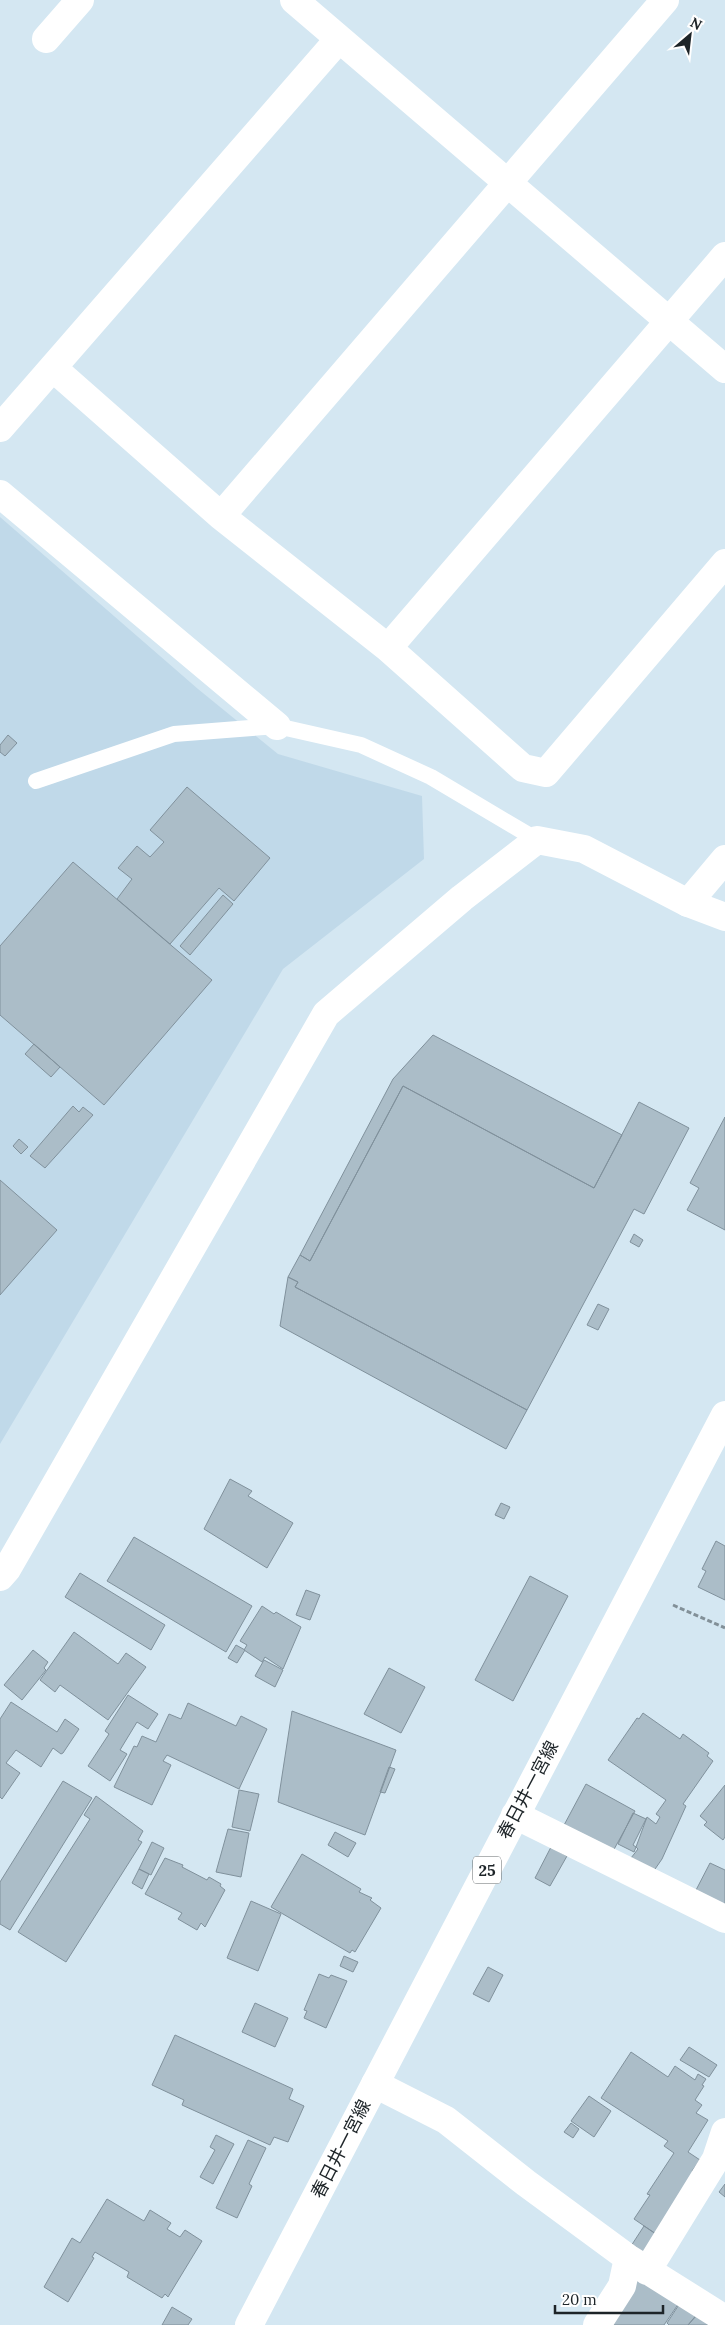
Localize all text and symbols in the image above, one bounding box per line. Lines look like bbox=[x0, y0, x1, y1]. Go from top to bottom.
north arrow bbox=[665, 10, 715, 60]
text: N bbox=[687, 13, 705, 34]
street label: 春日井一宮線 bbox=[492, 1737, 563, 1843]
road number: 25 bbox=[473, 1856, 501, 1884]
street label: 春日井一宮線 bbox=[306, 2095, 375, 2202]
scale bar bbox=[555, 2282, 662, 2314]
text: 20 m bbox=[562, 2290, 597, 2309]

